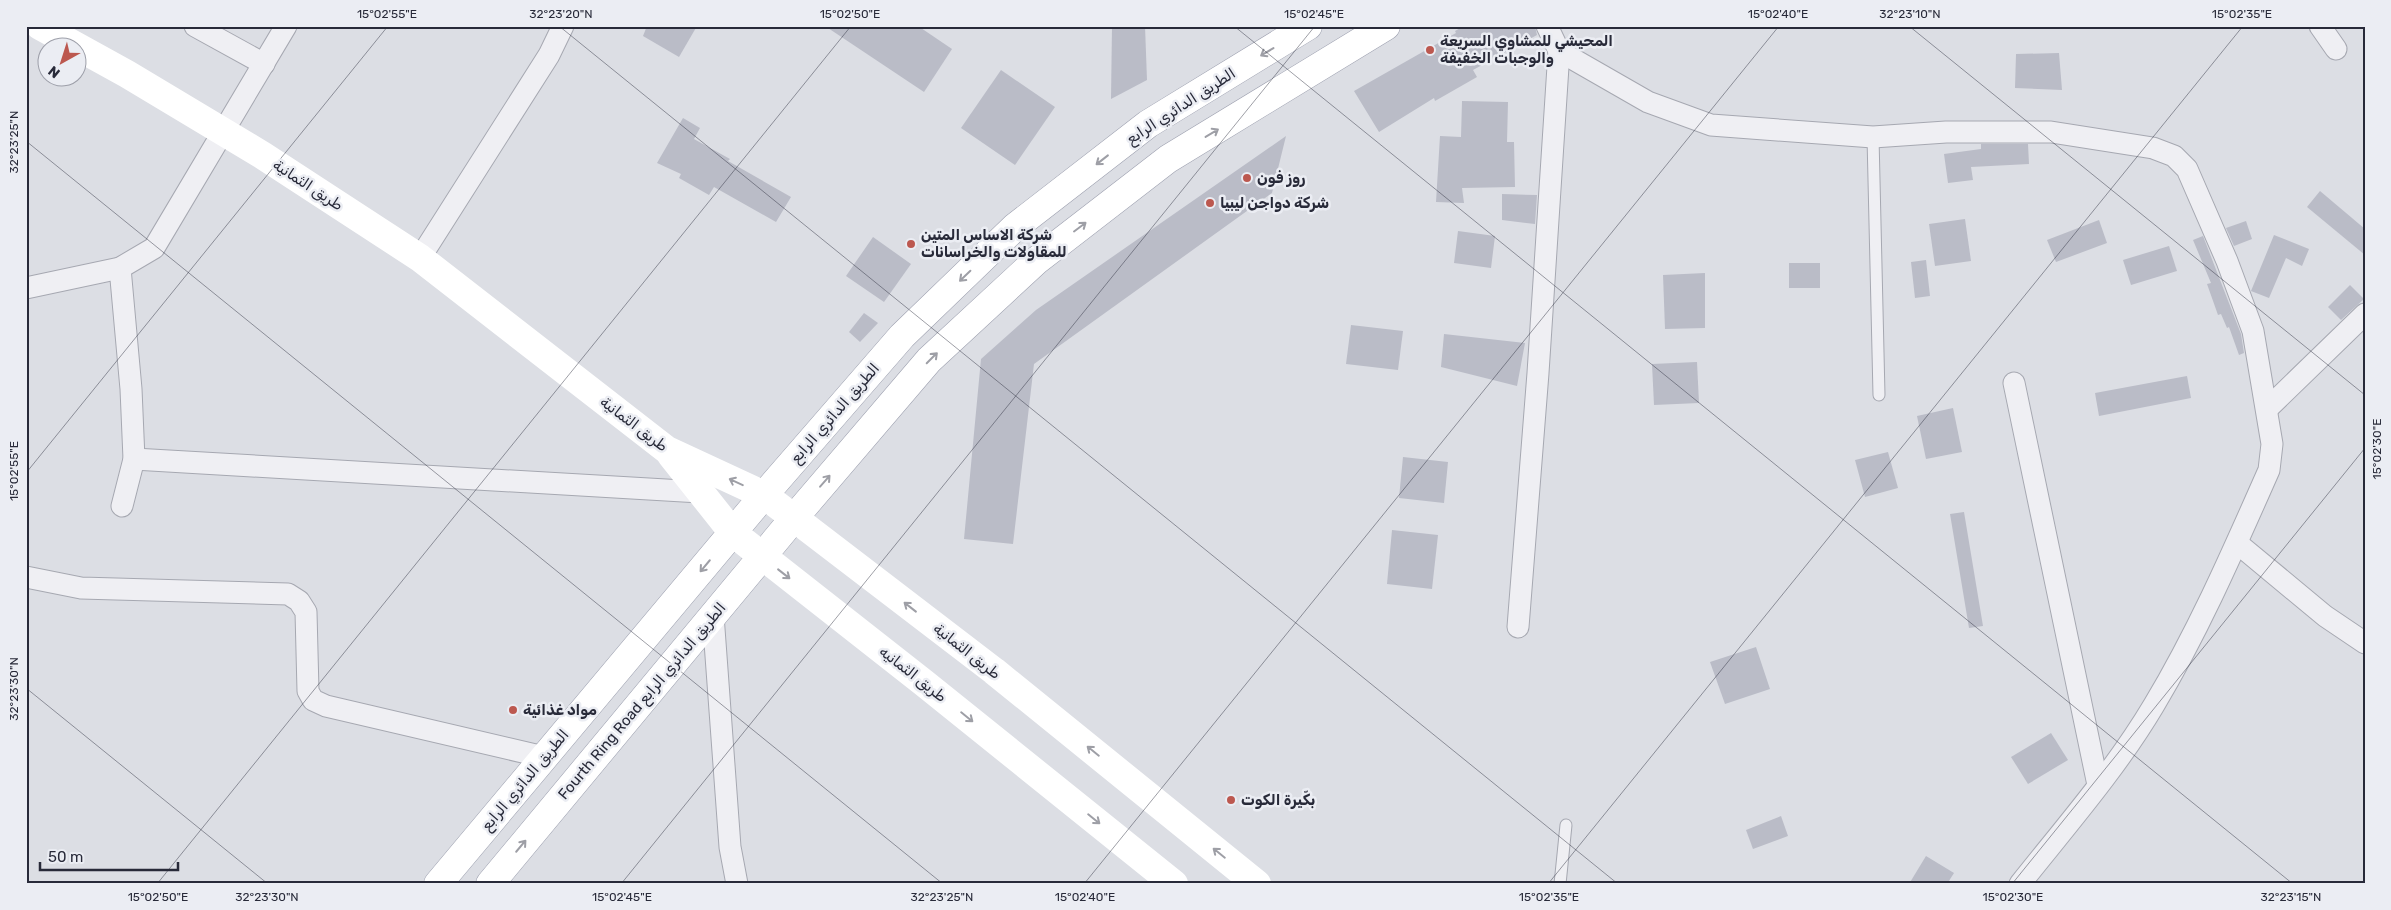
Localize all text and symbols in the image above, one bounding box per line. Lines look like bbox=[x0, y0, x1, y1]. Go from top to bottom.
text: 15°02'55"E bbox=[357, 7, 417, 21]
text: 32°23'20"N bbox=[529, 7, 593, 21]
text: 15°02'50"E bbox=[820, 7, 880, 21]
text: 15°02'45"E bbox=[1284, 7, 1344, 21]
text: 15°02'40"E bbox=[1748, 7, 1808, 21]
text: 32°23'10"N bbox=[1879, 7, 1941, 21]
text: 15°02'35"E bbox=[2212, 7, 2272, 21]
place label: المحيشي للمشاوي السريعة والوجبات الخفيفة bbox=[1440, 32, 1613, 67]
north arrow bbox=[38, 38, 88, 88]
marker: المحيشي للمشاوي السريعة والوجبات الخفيفة bbox=[1424, 44, 1436, 56]
one-way arrow bbox=[1260, 47, 1274, 57]
text: N bbox=[45, 62, 63, 81]
street label: الطريق الدائري الرابع bbox=[1123, 64, 1240, 150]
text: 32°23'25"N bbox=[7, 111, 21, 173]
one-way arrow bbox=[1204, 127, 1218, 137]
one-way arrow bbox=[1095, 155, 1109, 165]
street label: طريق الثمانية bbox=[269, 156, 347, 214]
place label: روز فون bbox=[1257, 169, 1306, 187]
marker: روز فون bbox=[1241, 172, 1253, 184]
place label: شركة دواجن ليبيا bbox=[1220, 194, 1329, 212]
marker: شركة دواجن ليبيا bbox=[1204, 197, 1216, 209]
one-way arrow bbox=[1073, 222, 1086, 233]
place label: شركة الاساس المتين للمقاولات والخراسانات bbox=[921, 226, 1067, 261]
marker: شركة الاساس المتين للمقاولات والخراسانات bbox=[905, 238, 917, 250]
one-way arrow bbox=[958, 270, 971, 282]
one-way arrow bbox=[925, 352, 938, 364]
street label: الطريق الدائري الرابع bbox=[787, 359, 885, 468]
street label: طريق الثمانية bbox=[597, 393, 671, 455]
text: 15°02'30"E bbox=[2370, 419, 2384, 479]
text: 15°02'55"E bbox=[7, 441, 21, 501]
one-way arrow bbox=[820, 474, 831, 487]
one-way arrow bbox=[729, 477, 744, 486]
one-way arrow bbox=[699, 560, 710, 573]
one-way arrow bbox=[777, 568, 790, 579]
street label: Fourth Ring Road الطريق الدائري الرابع bbox=[554, 599, 731, 804]
one-way arrow bbox=[903, 602, 917, 612]
street label: طريق الثمانية bbox=[930, 619, 1004, 683]
street label: طريق الثمانيه bbox=[876, 642, 950, 706]
text: 32°23'30"N bbox=[7, 657, 21, 721]
place label: مواد غذائية bbox=[523, 701, 597, 719]
marker: مواد غذائية bbox=[507, 704, 519, 716]
one-way arrow bbox=[960, 712, 973, 723]
street label: الطريق الدائري الرابع bbox=[477, 726, 574, 835]
one-way arrow bbox=[1086, 746, 1099, 757]
place label: بكّيرة الكوت bbox=[1241, 790, 1315, 809]
marker: بكّيرة الكوت bbox=[1225, 794, 1237, 806]
one-way arrow bbox=[1087, 814, 1100, 825]
scale bar bbox=[40, 840, 178, 872]
one-way arrow bbox=[516, 840, 527, 853]
text: 50 m bbox=[48, 848, 83, 866]
one-way arrow bbox=[1213, 848, 1226, 859]
text: 15°02'50"E bbox=[128, 890, 188, 904]
text: 32°23'30"N bbox=[235, 890, 299, 904]
text: 15°02'45"E bbox=[592, 890, 652, 904]
text: 32°23'25"N bbox=[911, 890, 973, 904]
text: 15°02'40"E bbox=[1055, 890, 1115, 904]
text: 15°02'35"E bbox=[1519, 890, 1579, 904]
text: 15°02'30"E bbox=[1983, 890, 2043, 904]
text: 32°23'15"N bbox=[2261, 890, 2321, 904]

